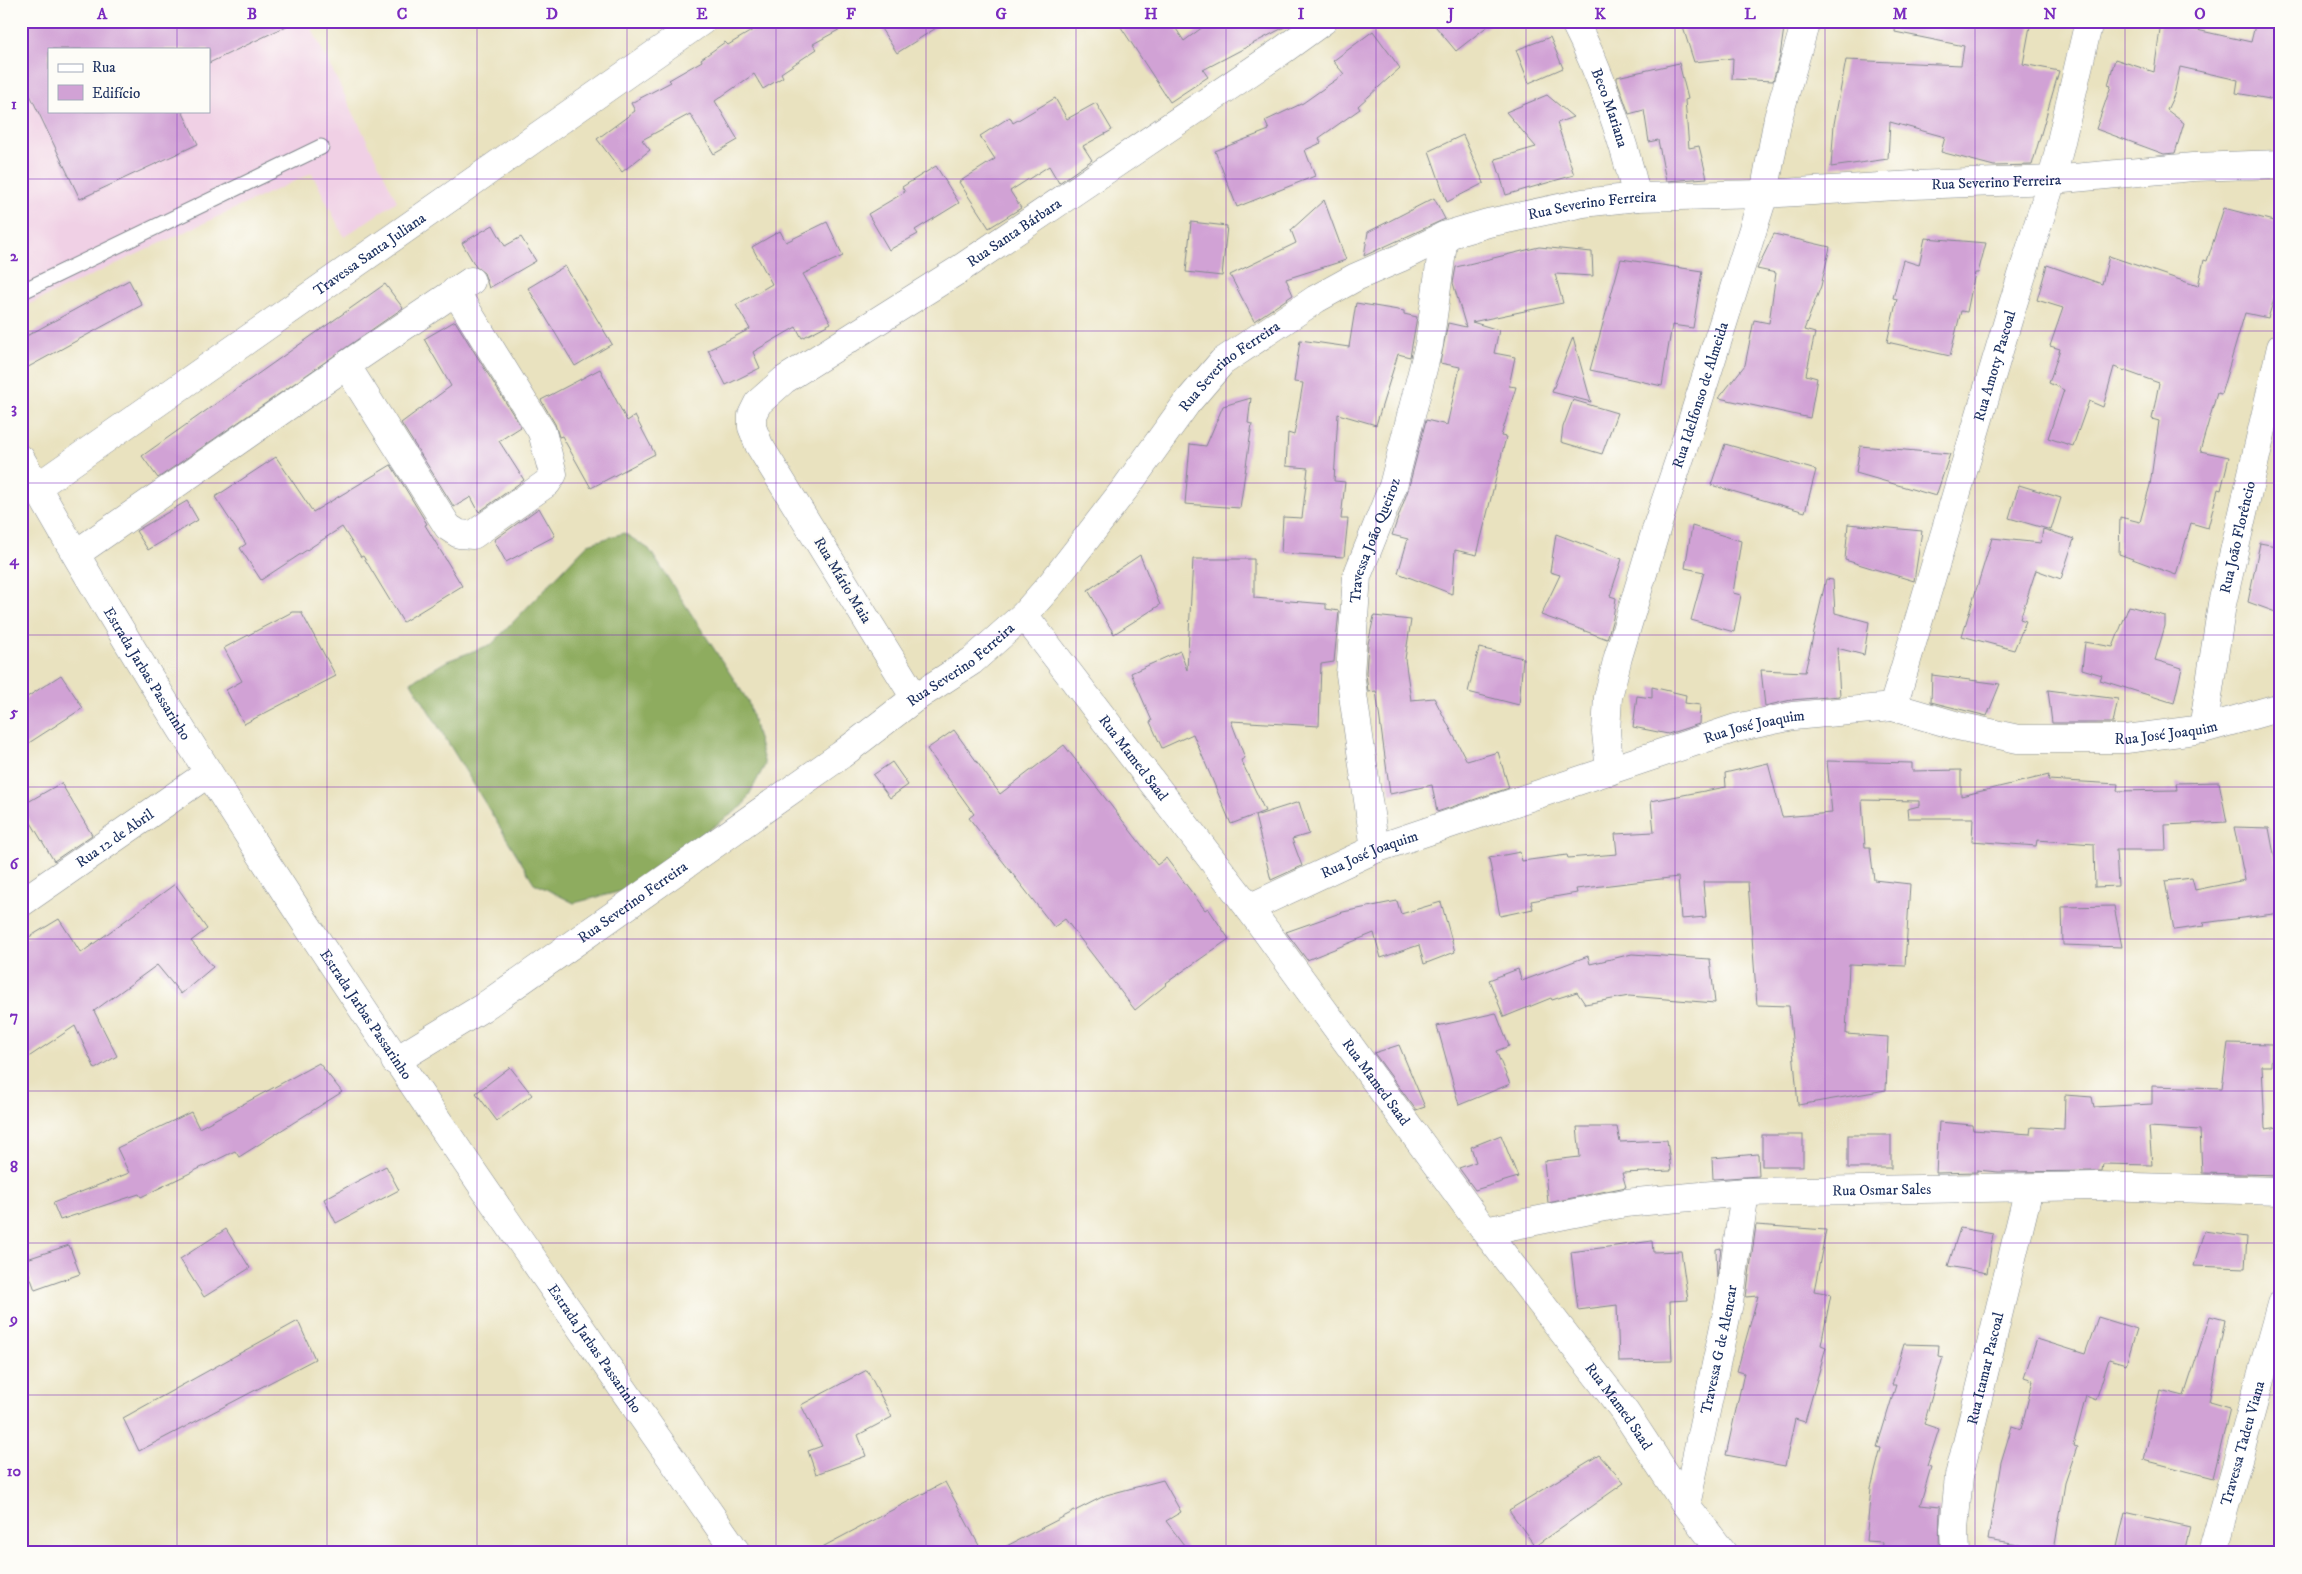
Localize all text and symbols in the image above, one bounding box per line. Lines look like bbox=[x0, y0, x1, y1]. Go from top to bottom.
text: A bbox=[96, 4, 108, 24]
text: B bbox=[247, 4, 257, 24]
text: C bbox=[397, 4, 407, 24]
text: D bbox=[546, 4, 558, 24]
text: E bbox=[696, 4, 708, 24]
text: F bbox=[846, 4, 856, 24]
text: G bbox=[995, 4, 1007, 24]
text: H bbox=[1144, 4, 1158, 24]
text: I bbox=[1298, 4, 1305, 24]
text: J bbox=[1446, 4, 1455, 24]
text: K bbox=[1594, 4, 1606, 24]
text: L bbox=[1744, 4, 1756, 24]
text: M bbox=[1893, 4, 1908, 24]
text: N bbox=[2043, 4, 2057, 24]
text: O bbox=[2194, 4, 2206, 24]
legend bbox=[48, 48, 210, 112]
text: Rua bbox=[92, 58, 116, 77]
street label: Beco Mariana bbox=[1587, 65, 1632, 150]
text: Edifício bbox=[92, 84, 140, 103]
text: 1 bbox=[11, 94, 17, 114]
street label: Rua Severino Ferreira bbox=[1931, 170, 2062, 194]
street label: Rua Severino Ferreira bbox=[1526, 188, 1657, 224]
street label: Rua Santa Bárbara bbox=[963, 194, 1066, 272]
street label: Travessa Santa Juliana bbox=[310, 208, 430, 300]
text: 2 bbox=[10, 246, 19, 266]
street label: Rua Amoty Pascoal bbox=[1970, 308, 2021, 424]
street label: Rua Severino Ferreira bbox=[1175, 317, 1284, 415]
street label: Rua Idelfonso de Almeida bbox=[1668, 319, 1733, 471]
text: 3 bbox=[11, 398, 17, 418]
street label: Travessa João Queiroz bbox=[1346, 476, 1405, 604]
street label: Rua João Florêncio bbox=[2216, 479, 2260, 595]
street label: Rua Mário Maia bbox=[809, 534, 876, 627]
text: 4 bbox=[8, 550, 19, 570]
street label: Estrada Jarbas Passarinho bbox=[99, 604, 195, 744]
street label: Rua Severino Ferreira bbox=[903, 618, 1019, 711]
text: 5 bbox=[9, 702, 18, 722]
street label: Rua José Joaquim bbox=[1701, 706, 1805, 748]
street label: Rua Mamed Saad bbox=[1094, 711, 1173, 805]
street label: Rua José Joaquim bbox=[2115, 716, 2220, 749]
street label: Rua 12 de Abril bbox=[72, 805, 158, 872]
street label: Rua José Joaquim bbox=[1318, 826, 1420, 883]
text: 6 bbox=[10, 854, 20, 874]
street label: Rua Severino Ferreira bbox=[574, 857, 692, 947]
street label: Estrada Jarbas Passarinho bbox=[315, 946, 416, 1083]
text: 7 bbox=[10, 1006, 18, 1026]
street label: Rua Mamed Saad bbox=[1338, 1035, 1414, 1130]
text: 8 bbox=[10, 1157, 18, 1177]
street label: Rua Osmar Sales bbox=[1832, 1180, 1931, 1201]
street label: Estrada Jarbas Passarinho bbox=[543, 1281, 646, 1417]
street label: Travessa G de Alencar bbox=[1697, 1283, 1742, 1416]
text: 9 bbox=[9, 1309, 18, 1329]
street label: Rua Itamar Pascoal bbox=[1963, 1310, 2009, 1427]
street label: Rua Mamed Saad bbox=[1580, 1359, 1657, 1454]
street label: Travessa Tadeu Viana bbox=[2217, 1378, 2269, 1508]
text: 10 bbox=[7, 1461, 22, 1481]

